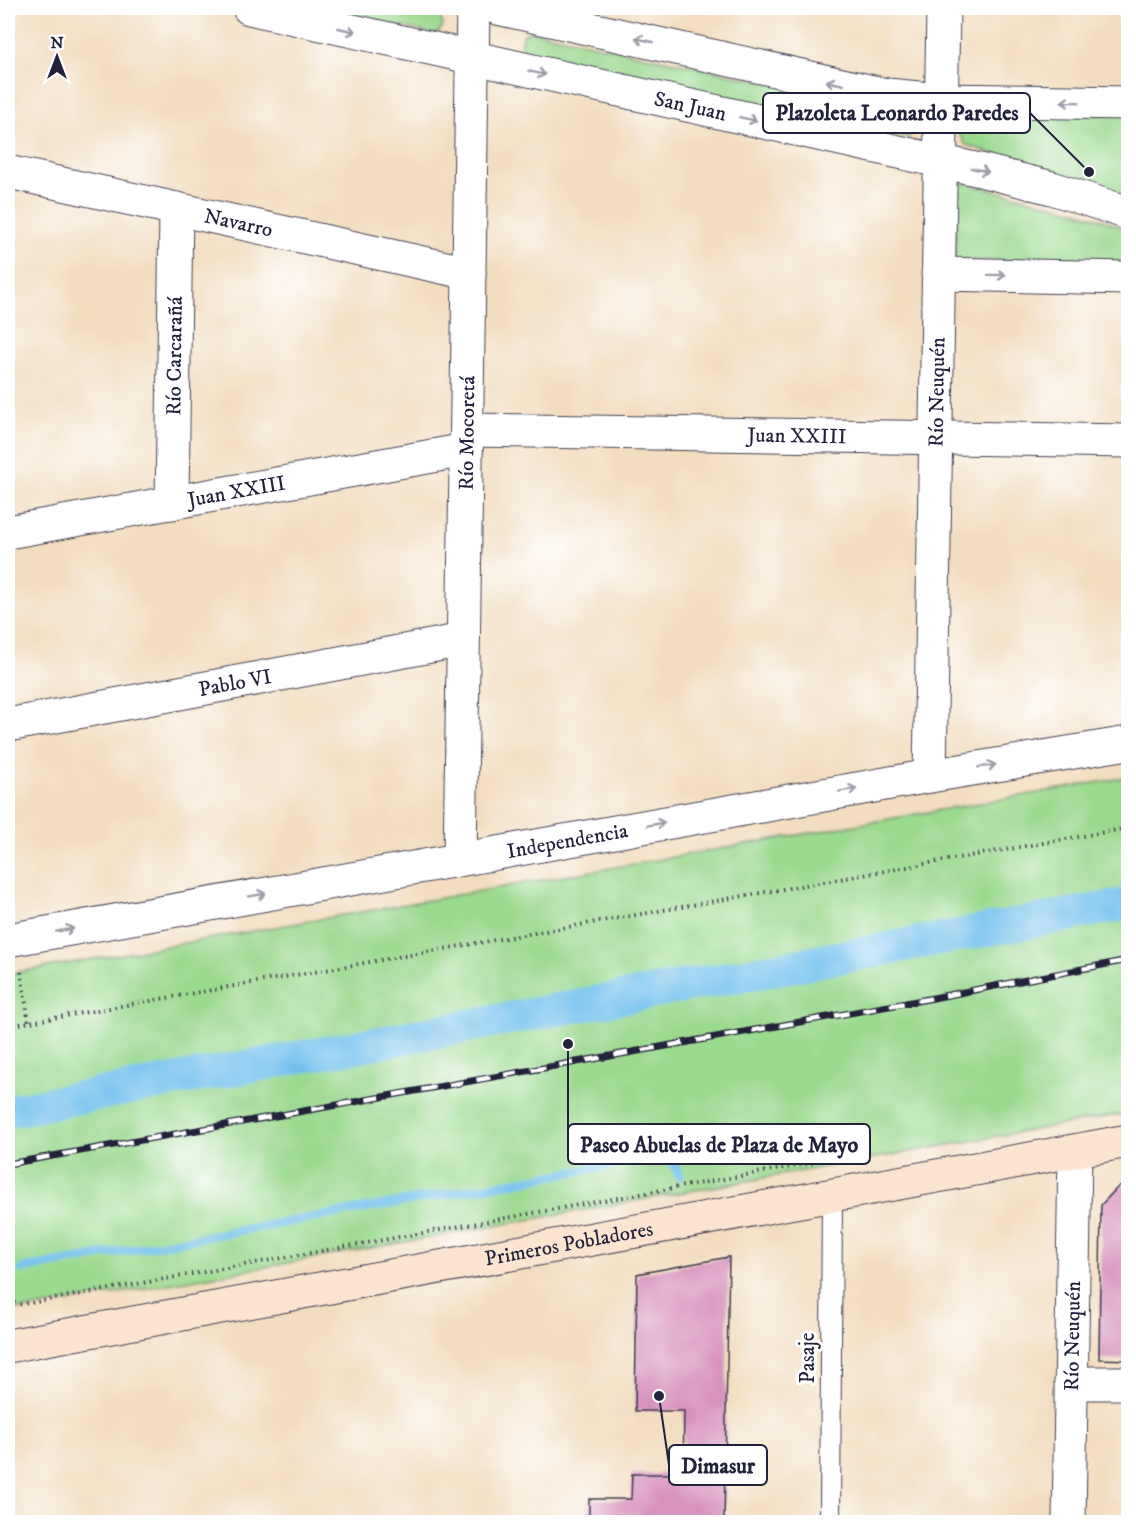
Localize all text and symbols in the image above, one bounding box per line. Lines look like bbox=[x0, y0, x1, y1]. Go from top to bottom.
one-way arrow bbox=[337, 24, 356, 36]
north arrow bbox=[27, 27, 87, 87]
text: N bbox=[50, 33, 64, 53]
one-way arrow bbox=[635, 34, 654, 46]
one-way arrow bbox=[528, 67, 547, 79]
one-way arrow bbox=[825, 77, 845, 88]
street label: San Juan bbox=[651, 86, 729, 127]
callout: Plazoleta Leonardo Paredes bbox=[763, 93, 1030, 133]
one-way arrow bbox=[1061, 96, 1081, 108]
text: Plazoleta Leonardo Paredes bbox=[775, 100, 1019, 127]
one-way arrow bbox=[738, 114, 758, 125]
one-way arrow bbox=[970, 164, 989, 176]
street label: Navarro bbox=[202, 203, 275, 244]
one-way arrow bbox=[986, 270, 1006, 281]
street label: Río Carcarañá bbox=[161, 296, 189, 416]
street label: Río Neuquén bbox=[924, 337, 951, 447]
street label: Río Mocoretá bbox=[454, 375, 481, 491]
street label: Juan XXIII bbox=[745, 423, 847, 450]
street label: Juan XXIII bbox=[184, 471, 288, 514]
street label: Pablo VI bbox=[197, 664, 274, 703]
one-way arrow bbox=[977, 761, 997, 772]
one-way arrow bbox=[837, 784, 857, 795]
street label: Independencia bbox=[505, 818, 630, 865]
one-way arrow bbox=[645, 819, 665, 830]
one-way arrow bbox=[247, 890, 266, 901]
one-way arrow bbox=[55, 924, 74, 935]
callout: Paseo Abuelas de Plaza de Mayo bbox=[568, 1124, 870, 1164]
text: Paseo Abuelas de Plaza de Mayo bbox=[580, 1132, 858, 1159]
street label: Primeros Pobladores bbox=[483, 1216, 655, 1273]
street label: Río Neuquén bbox=[1059, 1281, 1087, 1391]
street label: Pasaje bbox=[795, 1332, 821, 1383]
callout: Dimasur bbox=[669, 1445, 767, 1485]
text: Dimasur bbox=[681, 1453, 756, 1480]

